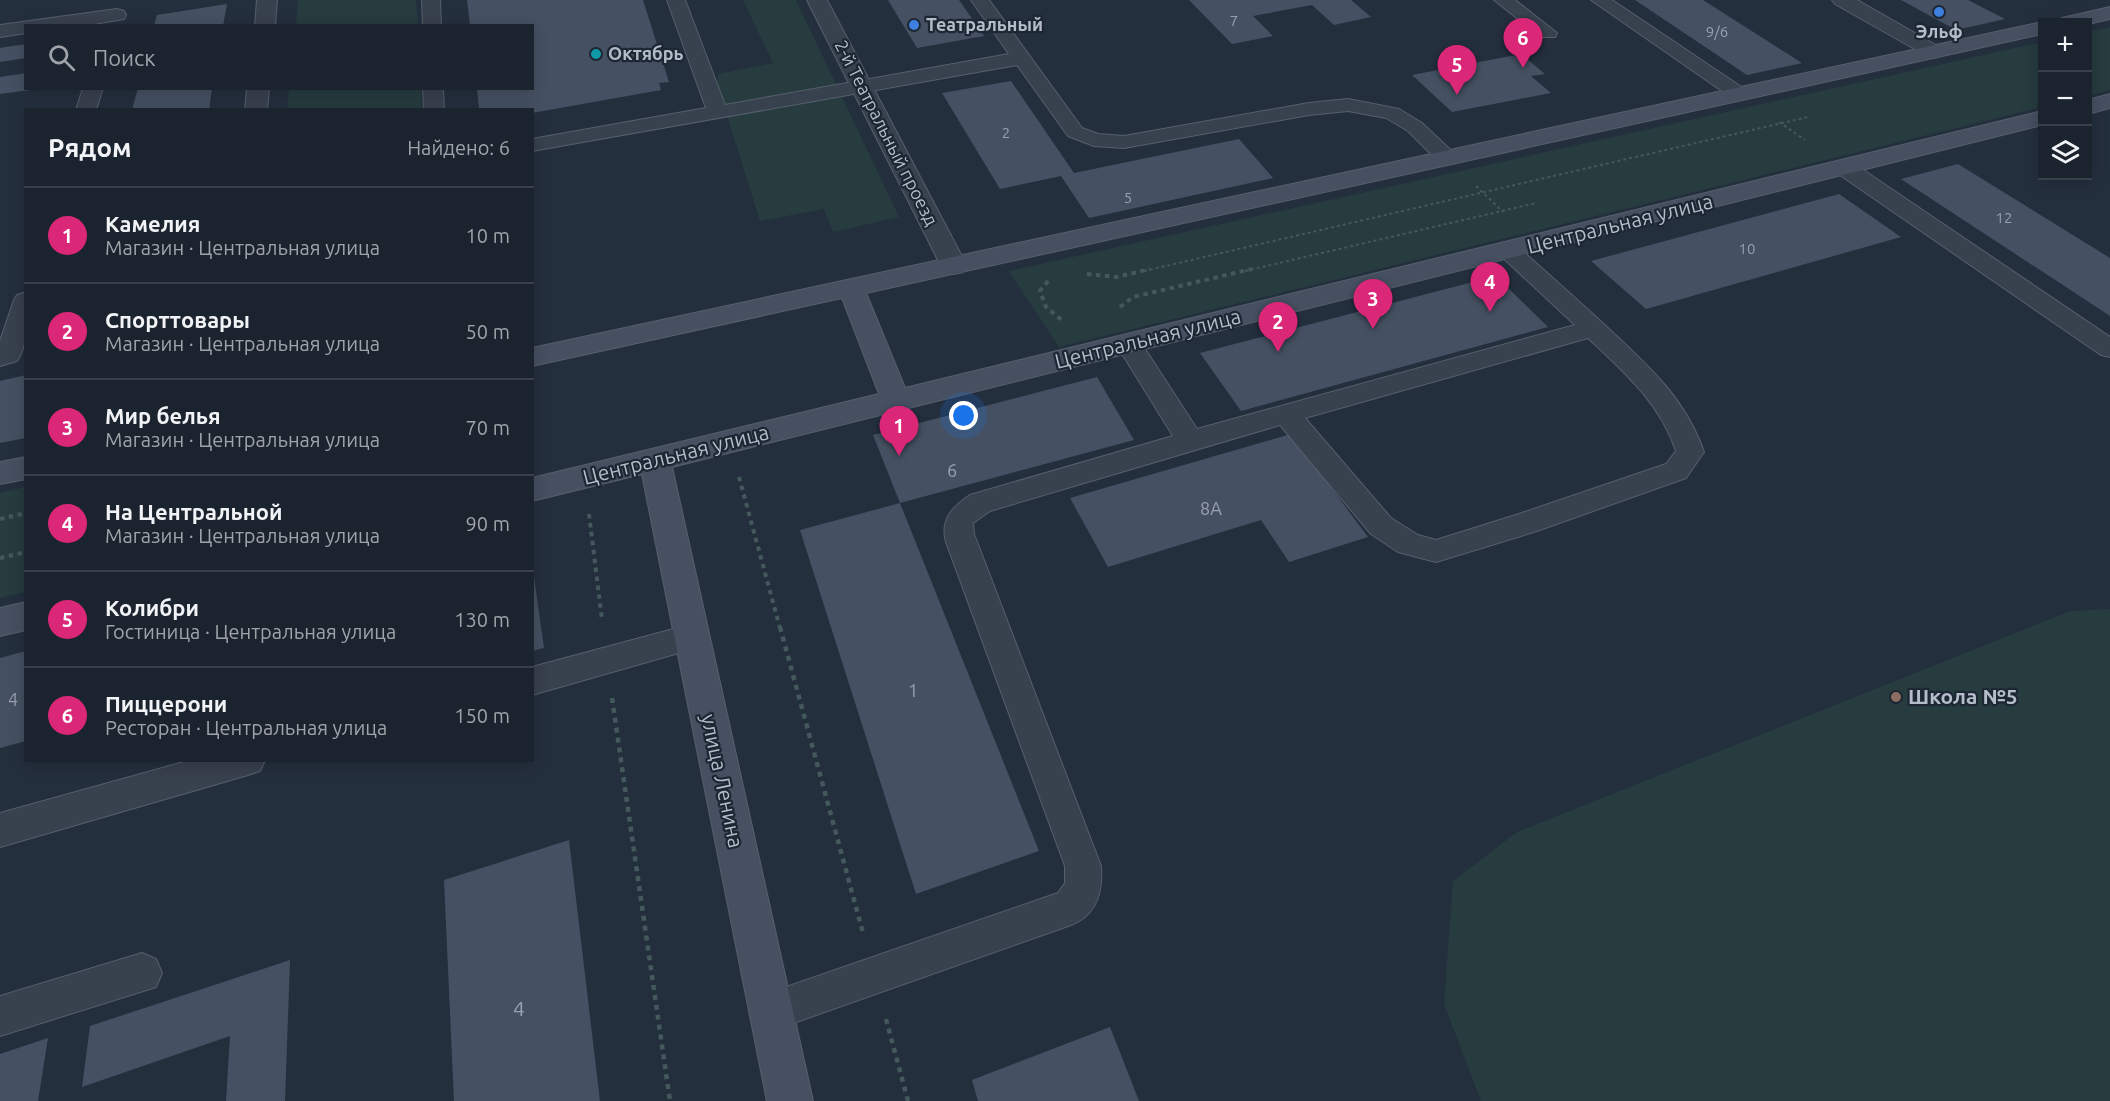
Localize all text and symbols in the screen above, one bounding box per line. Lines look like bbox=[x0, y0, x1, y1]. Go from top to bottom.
marker: Эльф bbox=[1932, 5, 1946, 19]
house number: 7 bbox=[1230, 12, 1238, 29]
place label: Театральный bbox=[926, 14, 1043, 34]
marker: Театральный bbox=[907, 18, 921, 32]
map controls bbox=[2038, 18, 2092, 180]
button: + bbox=[2038, 18, 2092, 72]
pin: 6 bbox=[1504, 19, 1543, 68]
place label: Эльф bbox=[1915, 21, 1963, 41]
house number: 9/6 bbox=[1706, 23, 1728, 40]
search box bbox=[24, 24, 534, 90]
street label: 2-й Театральный проезд bbox=[831, 37, 943, 229]
icon: search bbox=[45, 41, 78, 74]
place label: Октябрь bbox=[608, 43, 684, 63]
text: Поиск bbox=[93, 45, 156, 70]
pin: 5 bbox=[1438, 46, 1476, 95]
marker: Октябрь bbox=[589, 47, 603, 61]
button: − bbox=[2038, 72, 2092, 126]
house number: 2 bbox=[1002, 124, 1010, 141]
button: layers bbox=[2038, 126, 2092, 180]
text: Рядом bbox=[48, 133, 132, 162]
text: Найдено: 6 bbox=[407, 136, 510, 159]
street label: Центральная улица bbox=[1524, 188, 1715, 258]
house number: 5 bbox=[1124, 189, 1132, 206]
house number: 12 bbox=[1996, 209, 2012, 226]
text: Камелия bbox=[105, 211, 200, 236]
text: 1 bbox=[62, 224, 73, 247]
text: 10 m bbox=[466, 224, 510, 247]
text: Магазин · Центральная улица bbox=[105, 236, 380, 259]
house number: 10 bbox=[1739, 240, 1755, 257]
pin: 4 bbox=[1470, 262, 1510, 312]
pin: 3 bbox=[1354, 280, 1392, 329]
pin: 2 bbox=[1258, 302, 1298, 352]
street label: Центральная улица bbox=[1052, 303, 1243, 373]
text: Спорттовары bbox=[105, 307, 250, 332]
text: 2 bbox=[62, 320, 73, 343]
text: 50 m bbox=[466, 320, 510, 343]
text: Магазин · Центральная улица bbox=[105, 332, 380, 355]
your location bbox=[949, 401, 978, 430]
text: Мир белья bbox=[105, 403, 221, 428]
pin: 1 bbox=[880, 406, 918, 456]
text: 3 bbox=[62, 416, 73, 439]
text: 70 m bbox=[466, 416, 510, 439]
street label: Центральная улица bbox=[580, 419, 771, 489]
text: Магазин · Центральная улица bbox=[105, 428, 380, 451]
house number: 6 bbox=[947, 460, 957, 480]
house number: 8А bbox=[1200, 498, 1222, 518]
text: На Центральной bbox=[105, 499, 282, 524]
text: 4 bbox=[62, 512, 73, 535]
text: 90 m bbox=[466, 512, 510, 535]
text: Магазин · Центральная улица bbox=[105, 524, 380, 547]
text: Колибри bbox=[105, 595, 199, 620]
text: 5 bbox=[62, 608, 73, 631]
text: 130 m bbox=[454, 608, 510, 631]
text: Гостиница · Центральная улица bbox=[105, 620, 396, 643]
house number: 1 bbox=[908, 680, 918, 700]
place label: Школа №5 bbox=[1908, 684, 2018, 708]
house number: 4 bbox=[8, 689, 18, 709]
marker: Школа №5 bbox=[1889, 690, 1903, 704]
text: Пиццерони bbox=[105, 691, 227, 716]
text: 6 bbox=[62, 704, 73, 727]
text: 150 m bbox=[454, 704, 510, 727]
street label: улица Ленина bbox=[697, 712, 749, 850]
text: Ресторан · Центральная улица bbox=[105, 716, 387, 739]
house number: 4 bbox=[513, 996, 525, 1020]

